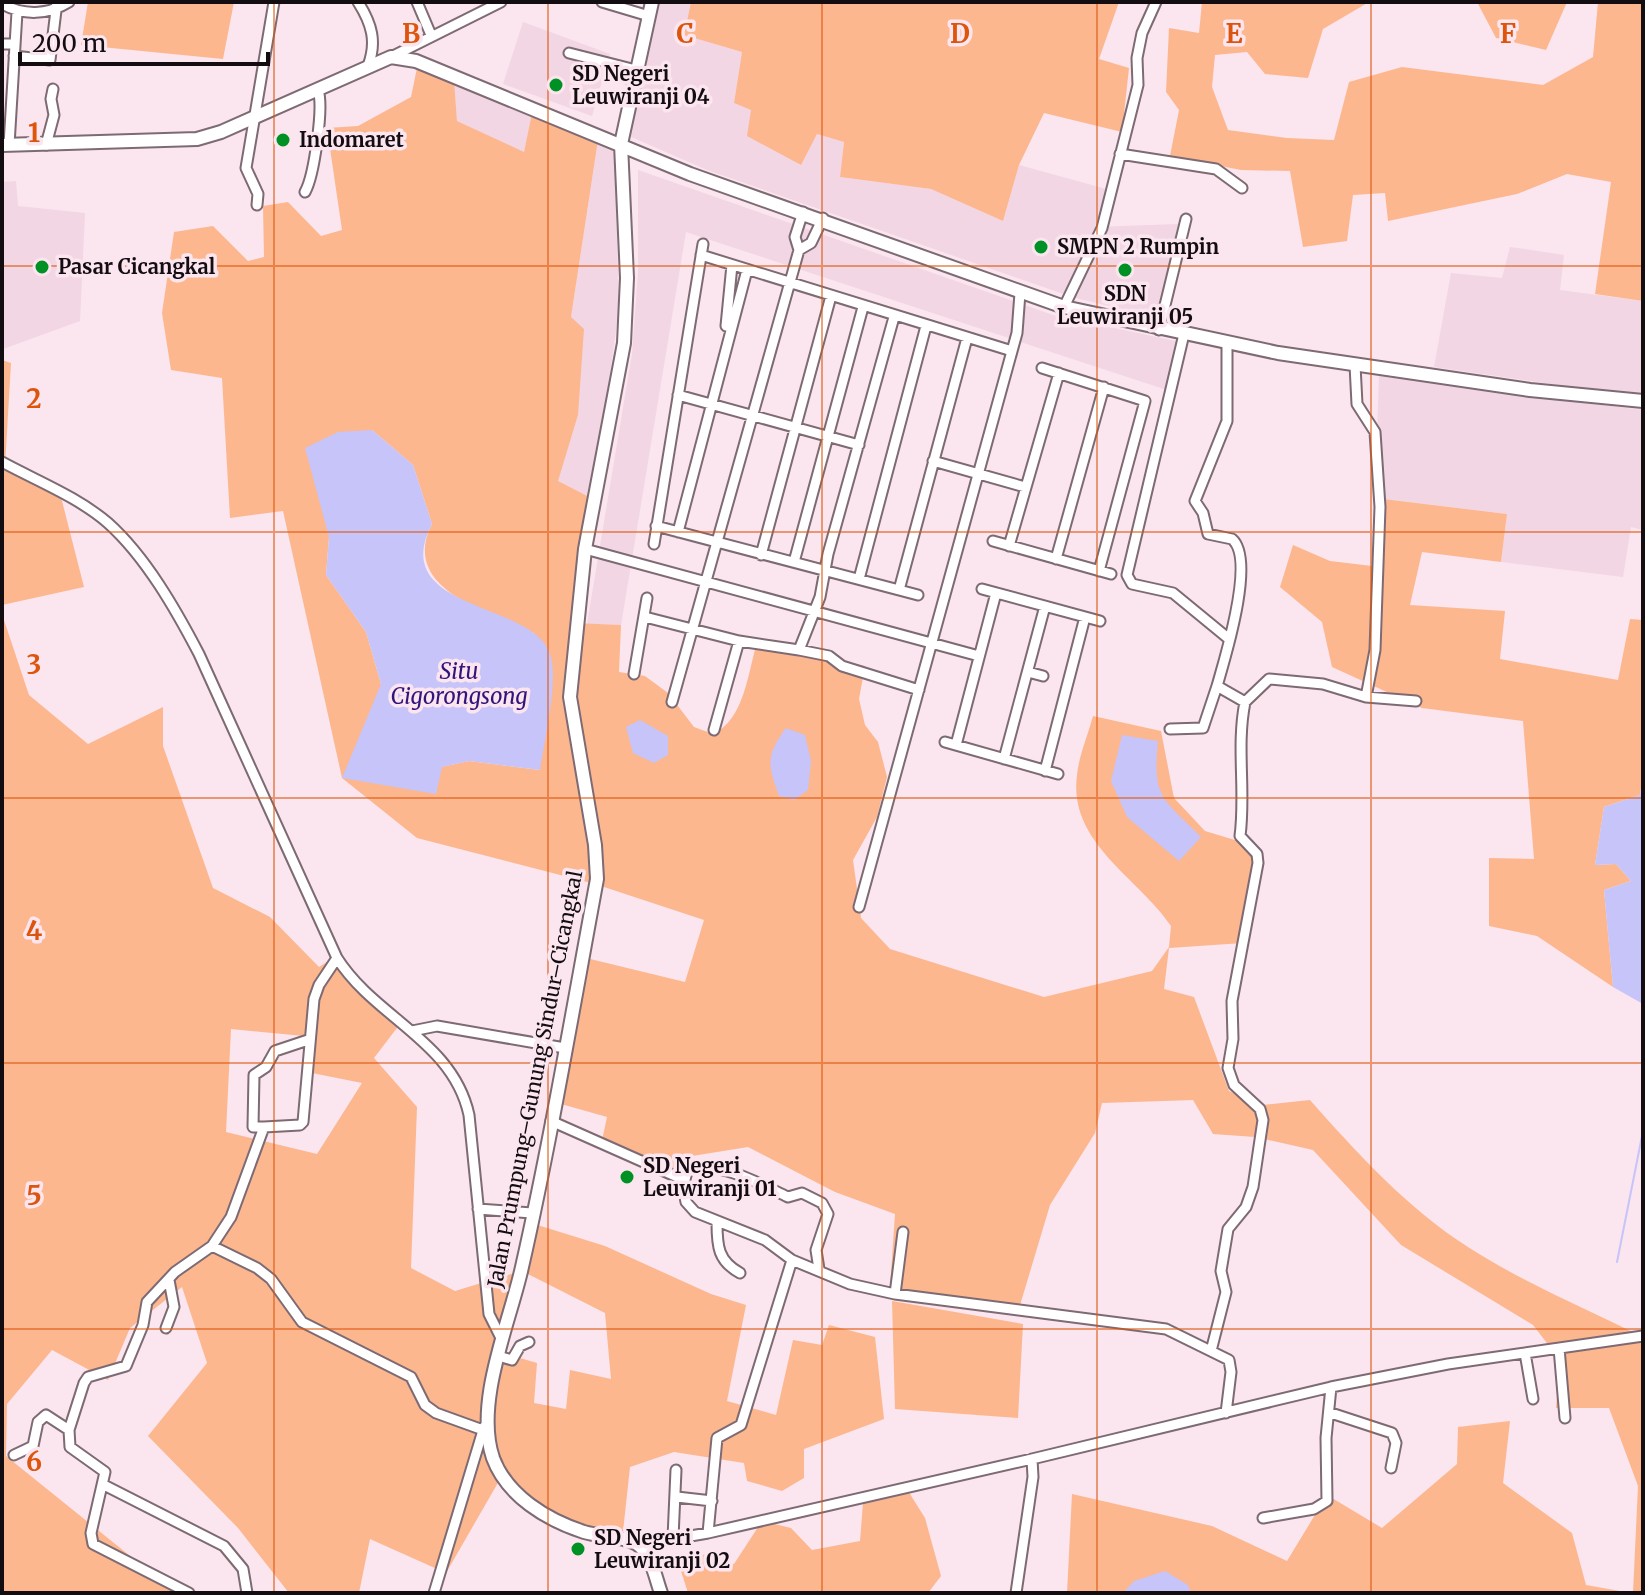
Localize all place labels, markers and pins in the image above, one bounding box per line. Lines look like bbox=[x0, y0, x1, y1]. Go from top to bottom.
place label: SD Negeri Leuwiranji 04 bbox=[572, 61, 710, 109]
marker: SD Negeri Leuwiranji 04 bbox=[547, 76, 565, 94]
place label: Indomaret bbox=[299, 127, 404, 152]
marker: Indomaret bbox=[274, 131, 292, 149]
place label: SMPN 2 Rumpin bbox=[1057, 234, 1220, 259]
marker: SMPN 2 Rumpin bbox=[1032, 238, 1050, 256]
place label: Pasar Cicangkal bbox=[58, 254, 216, 279]
marker: Pasar Cicangkal bbox=[33, 258, 51, 276]
marker: SDN Leuwiranji 05 bbox=[1116, 261, 1134, 279]
place label: SDN Leuwiranji 05 bbox=[1057, 281, 1193, 329]
place label: SD Negeri Leuwiranji 01 bbox=[643, 1153, 777, 1201]
marker: SD Negeri Leuwiranji 01 bbox=[618, 1168, 636, 1186]
place label: SD Negeri Leuwiranji 02 bbox=[594, 1525, 731, 1573]
marker: SD Negeri Leuwiranji 02 bbox=[569, 1540, 587, 1558]

